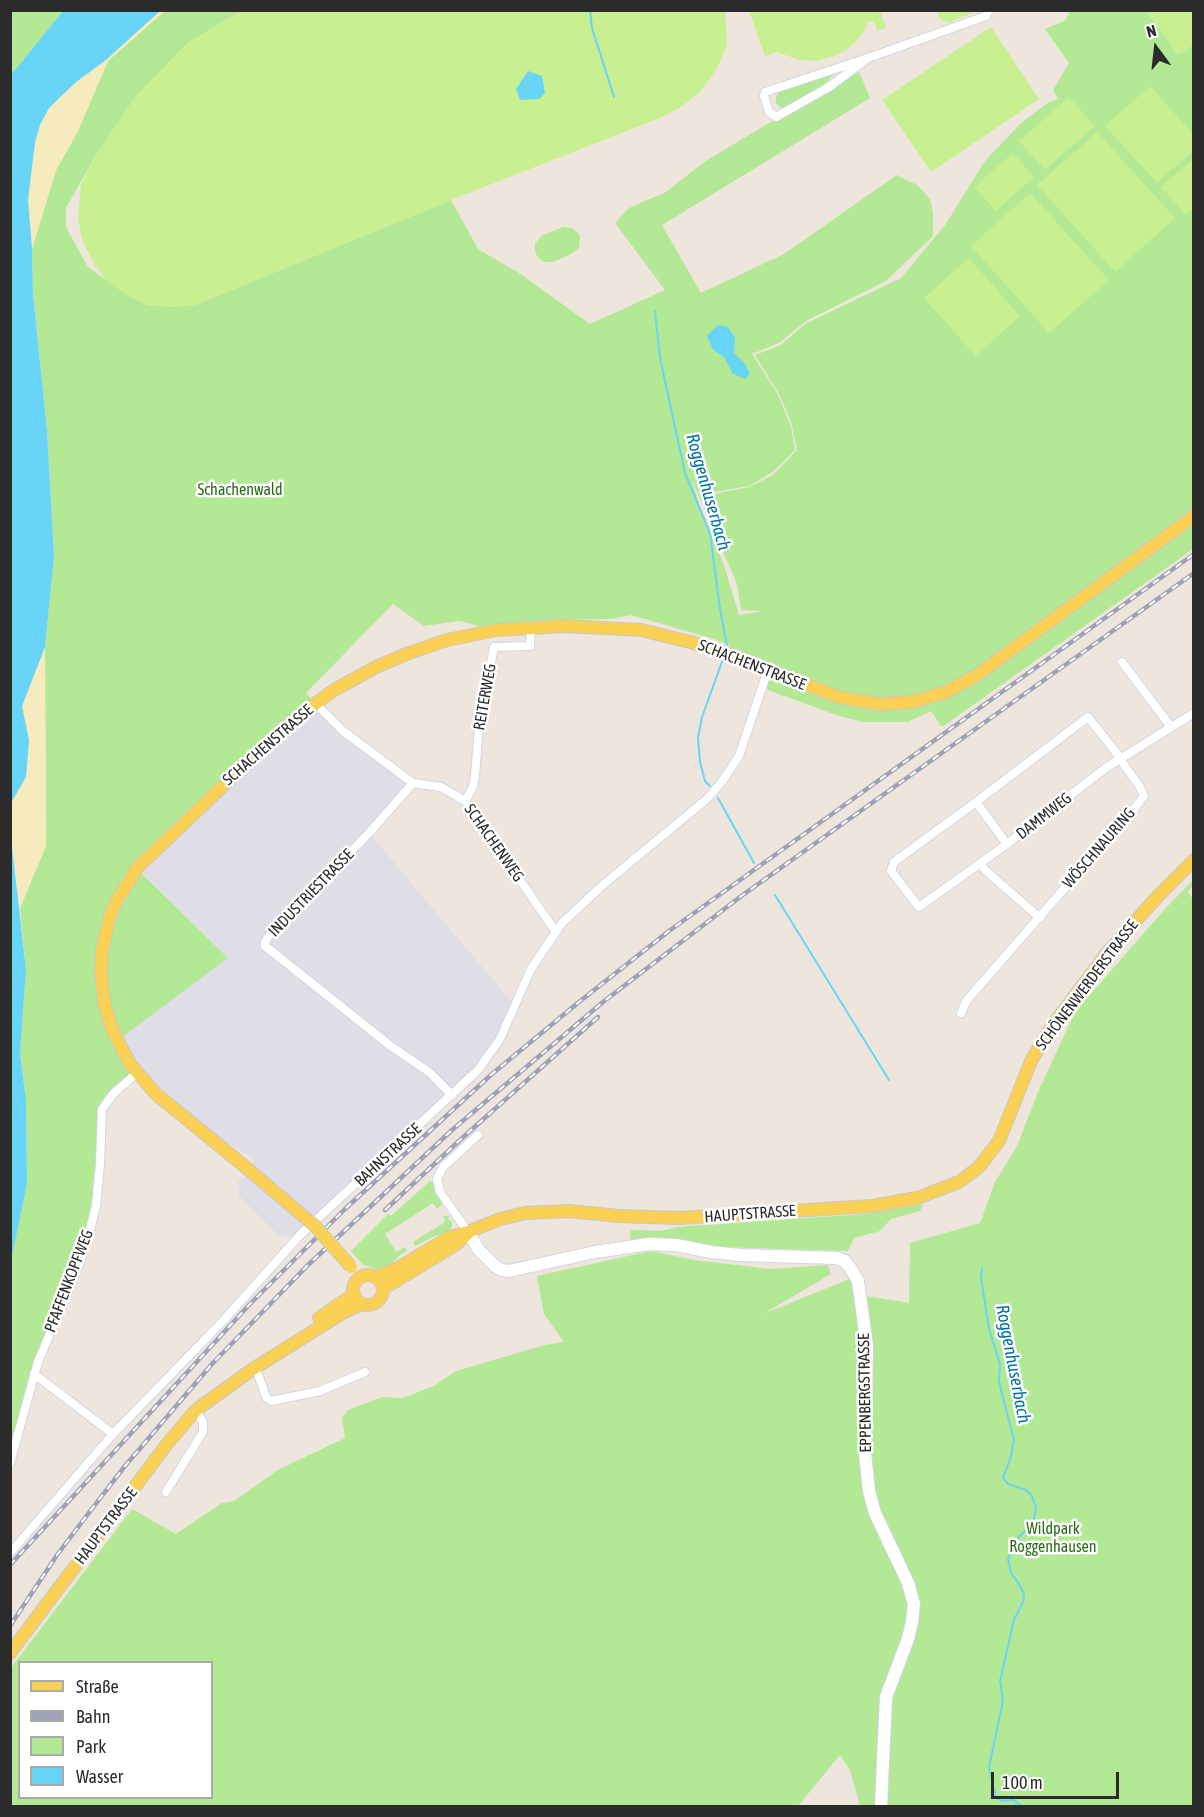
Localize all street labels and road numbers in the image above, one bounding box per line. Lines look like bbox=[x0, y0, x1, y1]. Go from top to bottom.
street label: SCHACHENSTRASSE bbox=[696, 636, 808, 694]
street label: REITERWEG bbox=[470, 662, 500, 732]
street label: SCHACHENSTRASSE bbox=[219, 700, 317, 790]
street label: DAMMWEG bbox=[1012, 788, 1076, 844]
street label: SCHACHENWEG bbox=[460, 800, 528, 886]
street label: WÖSCHNAURING bbox=[1059, 804, 1139, 892]
street label: INDUSTRIESTRASSE bbox=[264, 845, 358, 941]
street label: SCHÖNENWERDERSTRASSE bbox=[1032, 916, 1142, 1054]
street label: BAHNSTRASSE bbox=[351, 1119, 425, 1191]
street label: HAUPTSTRASSE bbox=[704, 1201, 796, 1227]
street label: PFAFFENKOPFWEG bbox=[41, 1227, 97, 1335]
street label: EPPENBERGSTRASSE bbox=[854, 1333, 876, 1453]
street label: HAUPTSTRASSE bbox=[71, 1484, 141, 1568]

